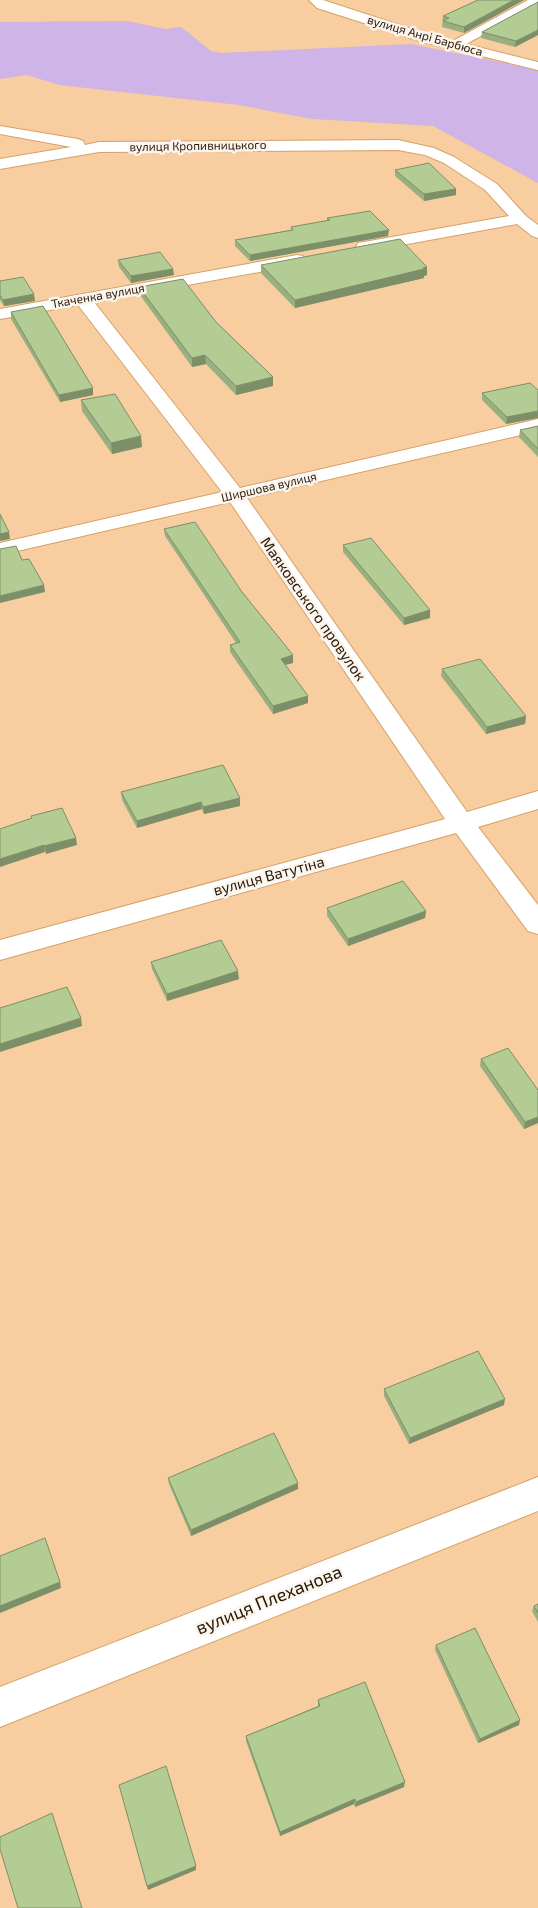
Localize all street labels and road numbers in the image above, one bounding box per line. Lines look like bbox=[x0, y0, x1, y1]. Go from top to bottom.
street label: вулиця Анрі Барбюса bbox=[366, 12, 485, 59]
street label: вулиця Кропивницького bbox=[129, 137, 267, 154]
street label: Ткаченка вулиця bbox=[50, 280, 146, 311]
street label: Ширшова вулиця bbox=[220, 468, 318, 505]
street label: Маяковського провулок bbox=[256, 533, 370, 684]
street label: вулиця Ватутіна bbox=[211, 852, 327, 899]
street label: вулиця Плеханова bbox=[192, 1560, 345, 1638]

